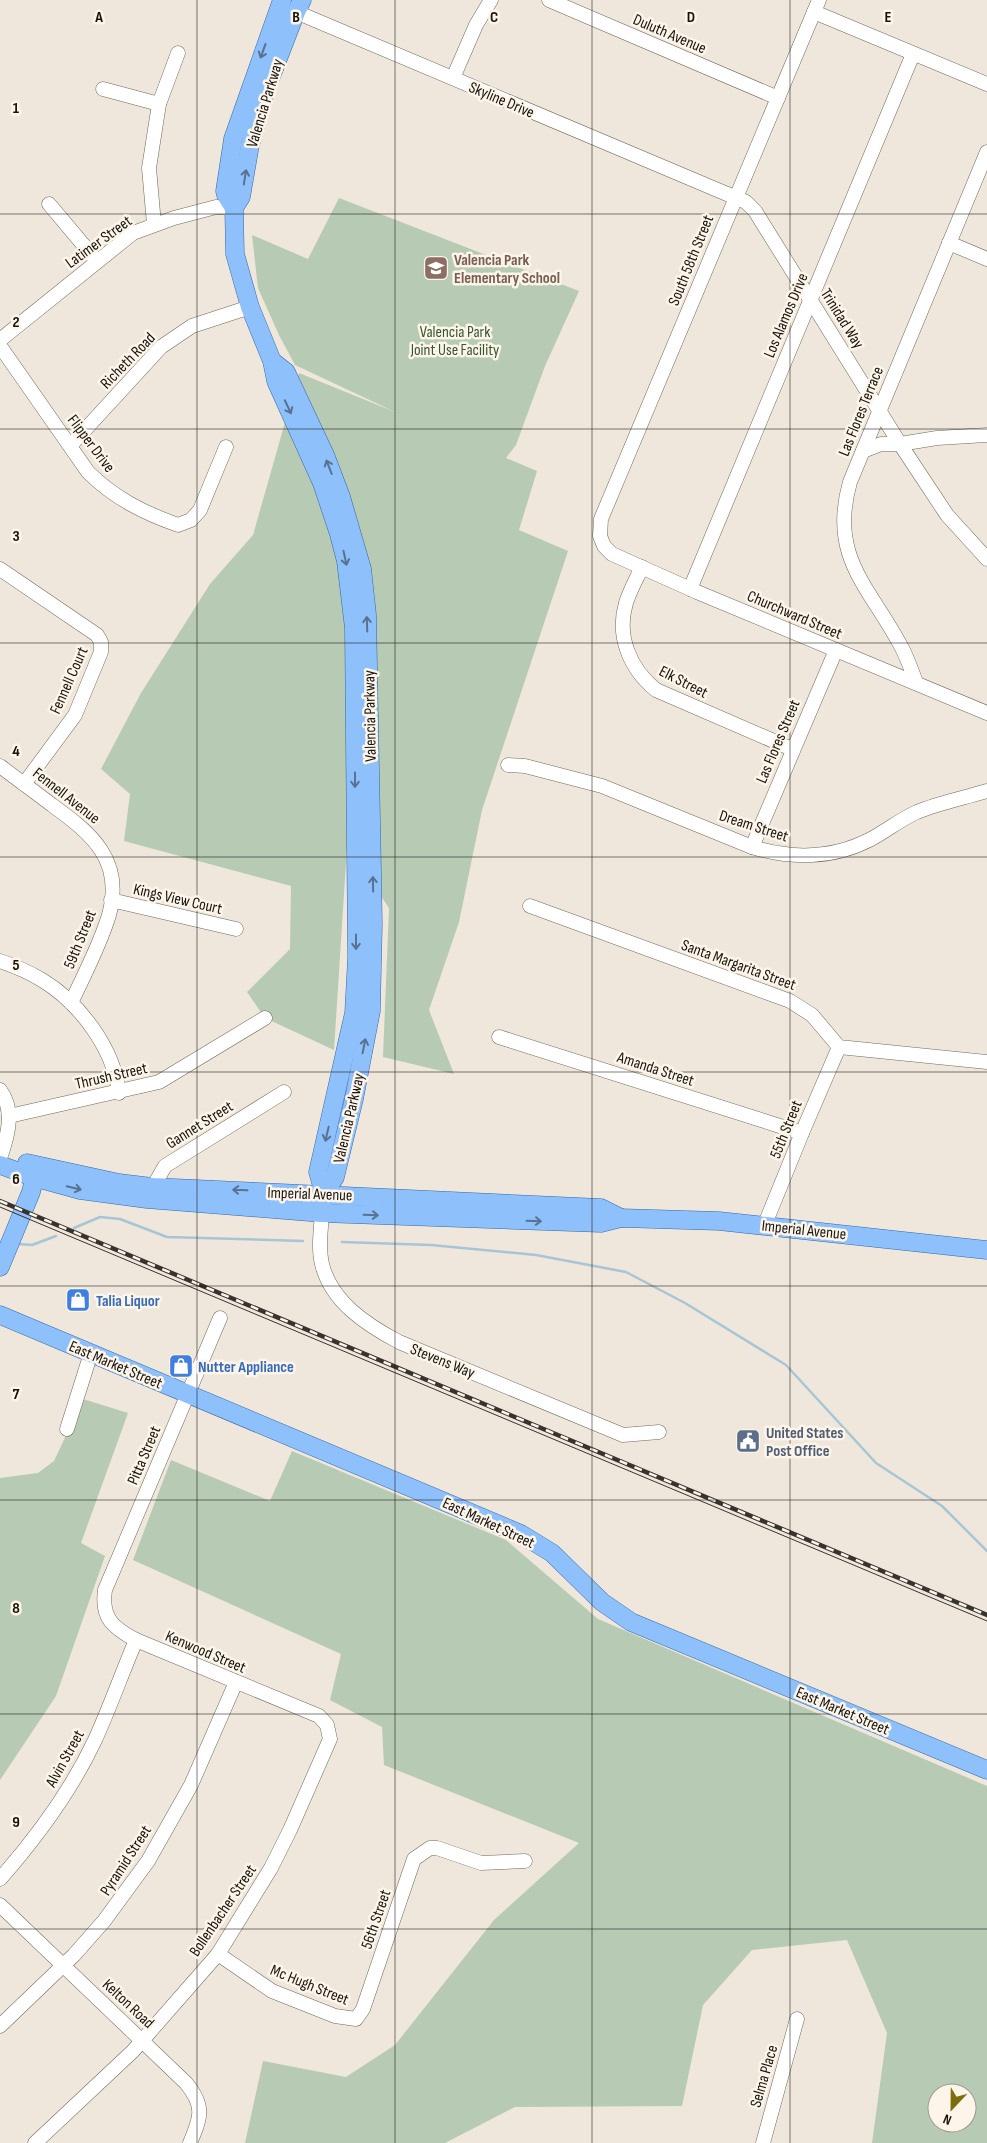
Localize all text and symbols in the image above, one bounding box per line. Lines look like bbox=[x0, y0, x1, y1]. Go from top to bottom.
text: A bbox=[94, 8, 103, 27]
text: B bbox=[292, 8, 300, 27]
text: C bbox=[490, 8, 498, 27]
text: E bbox=[885, 8, 892, 27]
street label: Duluth Avenue bbox=[631, 9, 709, 57]
one-way arrow bbox=[258, 43, 267, 58]
street label: Valencia Parkway bbox=[243, 57, 288, 150]
street label: Skyline Drive bbox=[466, 78, 537, 123]
text: 1 bbox=[13, 99, 20, 118]
one-way arrow bbox=[240, 170, 250, 186]
street label: Latimer Street bbox=[62, 212, 136, 273]
street label: South 58th Street bbox=[665, 212, 718, 309]
place label: Valencia Park Elementary School bbox=[454, 251, 560, 288]
school or university icon: Valencia Park Elementary School bbox=[423, 255, 449, 281]
street label: Los Alamos Drive bbox=[760, 270, 813, 361]
street label: Trinidad Way bbox=[816, 285, 868, 352]
text: 2 bbox=[12, 313, 20, 332]
park label: Valencia Park Joint Use Facility bbox=[410, 323, 499, 360]
street label: Richeth Road bbox=[97, 329, 160, 393]
street label: Las Flores Terrace bbox=[835, 364, 888, 459]
one-way arrow bbox=[283, 399, 293, 414]
street label: Flipper Drive bbox=[63, 411, 119, 476]
one-way arrow bbox=[324, 459, 333, 474]
text: 3 bbox=[12, 527, 20, 546]
one-way arrow bbox=[340, 550, 350, 566]
street label: Churchward Street bbox=[744, 587, 845, 644]
one-way arrow bbox=[362, 616, 372, 632]
street label: Fennell Court bbox=[46, 644, 93, 717]
street label: Elk Street bbox=[656, 662, 711, 703]
street label: Valencia Parkway bbox=[360, 670, 381, 762]
street label: Las Flores Street bbox=[752, 697, 805, 786]
text: 4 bbox=[12, 742, 20, 761]
street label: Fennell Avenue bbox=[29, 764, 103, 828]
one-way arrow bbox=[350, 771, 360, 787]
street label: Dream Street bbox=[717, 806, 791, 847]
one-way arrow bbox=[368, 876, 377, 892]
street label: Kings View Court bbox=[131, 880, 224, 919]
street label: 59th Street bbox=[60, 907, 101, 972]
one-way arrow bbox=[351, 934, 361, 950]
street label: Santa Margarita Street bbox=[679, 936, 798, 995]
text: 5 bbox=[12, 956, 20, 975]
one-way arrow bbox=[360, 1038, 370, 1054]
street label: Amanda Street bbox=[614, 1048, 696, 1091]
street label: Thrush Street bbox=[73, 1059, 149, 1094]
street label: Valencia Parkway bbox=[330, 1072, 369, 1165]
street label: Gannet Street bbox=[163, 1097, 237, 1153]
street label: 55th Street bbox=[766, 1098, 807, 1161]
one-way arrow bbox=[322, 1126, 331, 1142]
text: 6 bbox=[12, 1170, 20, 1189]
one-way arrow bbox=[65, 1184, 81, 1193]
street label: Imperial Avenue bbox=[267, 1184, 353, 1205]
one-way arrow bbox=[233, 1185, 249, 1195]
one-way arrow bbox=[363, 1210, 379, 1219]
one-way arrow bbox=[525, 1216, 541, 1225]
street label: Imperial Avenue bbox=[761, 1217, 847, 1244]
shop icon: Talia Liquor bbox=[65, 1287, 91, 1313]
place label: Talia Liquor bbox=[96, 1292, 160, 1311]
street label: East Market Street bbox=[66, 1337, 165, 1394]
street label: Stevens Way bbox=[407, 1340, 477, 1383]
shop icon: Nutter Appliance bbox=[168, 1353, 194, 1379]
place label: Nutter Appliance bbox=[198, 1358, 294, 1377]
text: 7 bbox=[13, 1385, 20, 1404]
street label: Pitta Street bbox=[124, 1423, 165, 1488]
place label: United States Post Office bbox=[766, 1424, 843, 1461]
public building icon: United States Post Office bbox=[735, 1428, 761, 1454]
street label: East Market Street bbox=[439, 1494, 538, 1553]
text: 8 bbox=[12, 1599, 20, 1618]
street label: Kenwood Street bbox=[162, 1627, 249, 1678]
street label: East Market Street bbox=[793, 1683, 892, 1740]
street label: Alvin Street bbox=[41, 1727, 89, 1791]
text: 9 bbox=[12, 1813, 20, 1832]
street label: Pyramid Street bbox=[97, 1822, 156, 1899]
street label: Bollenbacher Street bbox=[186, 1861, 261, 1960]
street label: 56th Street bbox=[357, 1887, 395, 1952]
street label: Mc Hugh Street bbox=[267, 1961, 351, 2010]
street label: Kelton Road bbox=[98, 1975, 158, 2033]
street label: Selma Place bbox=[747, 2043, 782, 2110]
north arrow bbox=[927, 2083, 977, 2133]
text: N bbox=[941, 2110, 954, 2129]

